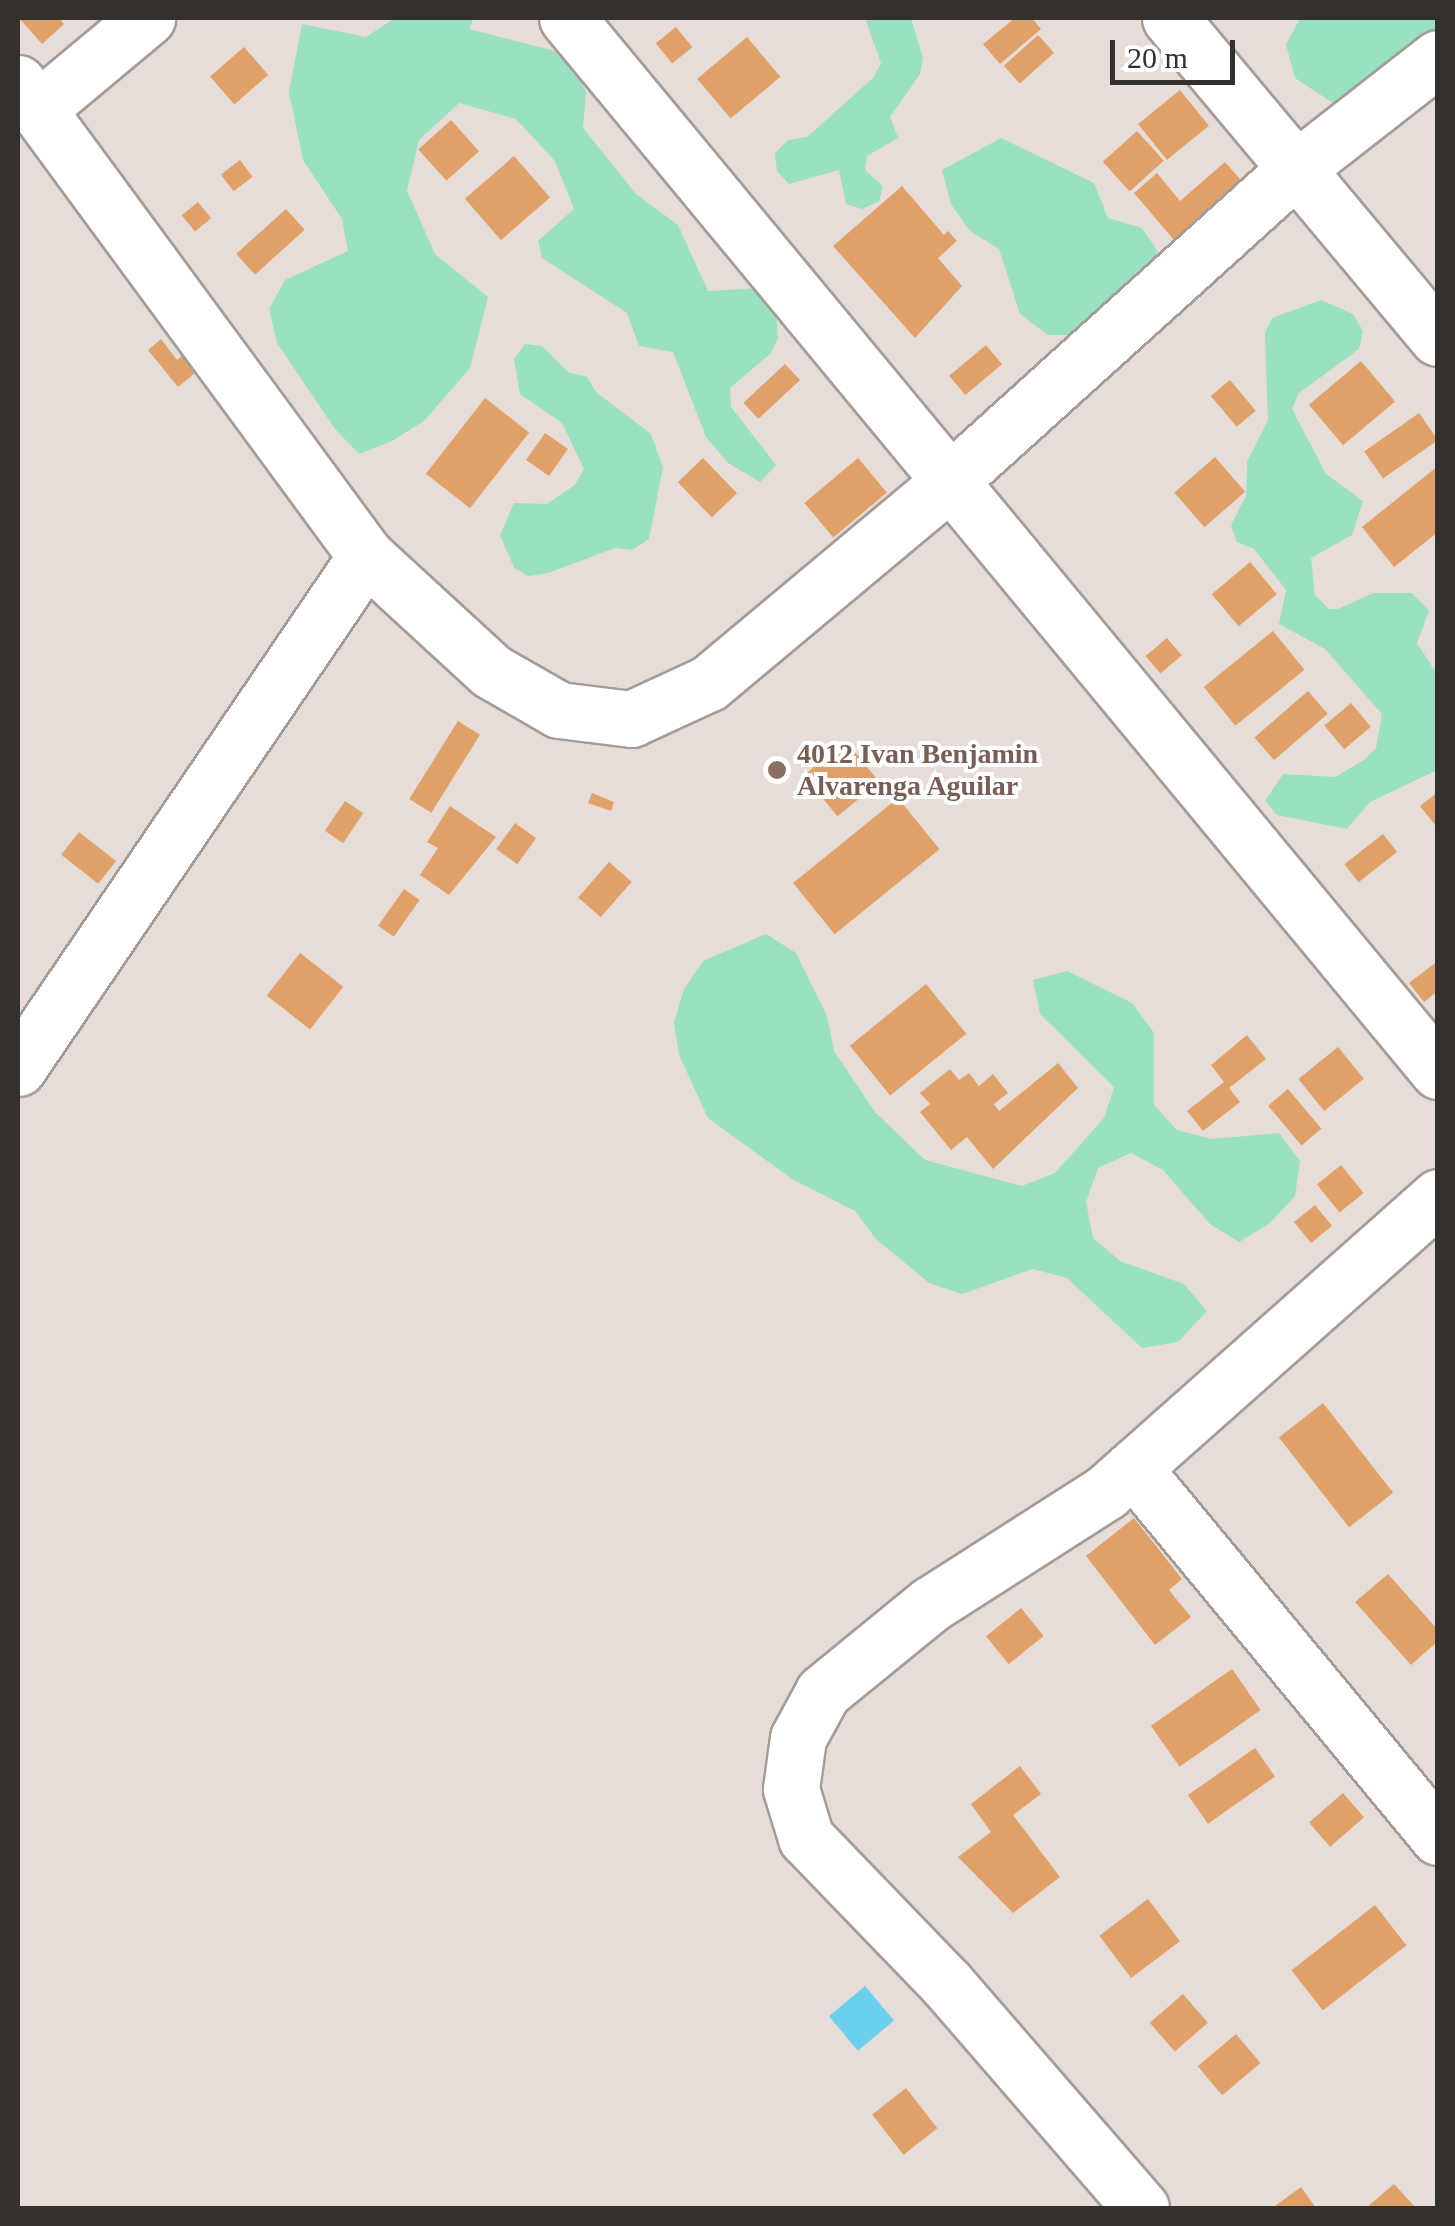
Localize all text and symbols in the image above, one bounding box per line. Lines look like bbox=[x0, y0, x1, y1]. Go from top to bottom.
scale bar bbox=[1115, 20, 1240, 82]
text: 20 m bbox=[1127, 41, 1188, 74]
place label: 4012 Ivan Benjamin Alvarenga Aguilar bbox=[797, 737, 1038, 803]
marker: 4012 Ivan Benjamin Alvarenga Aguilar bbox=[766, 759, 788, 781]

